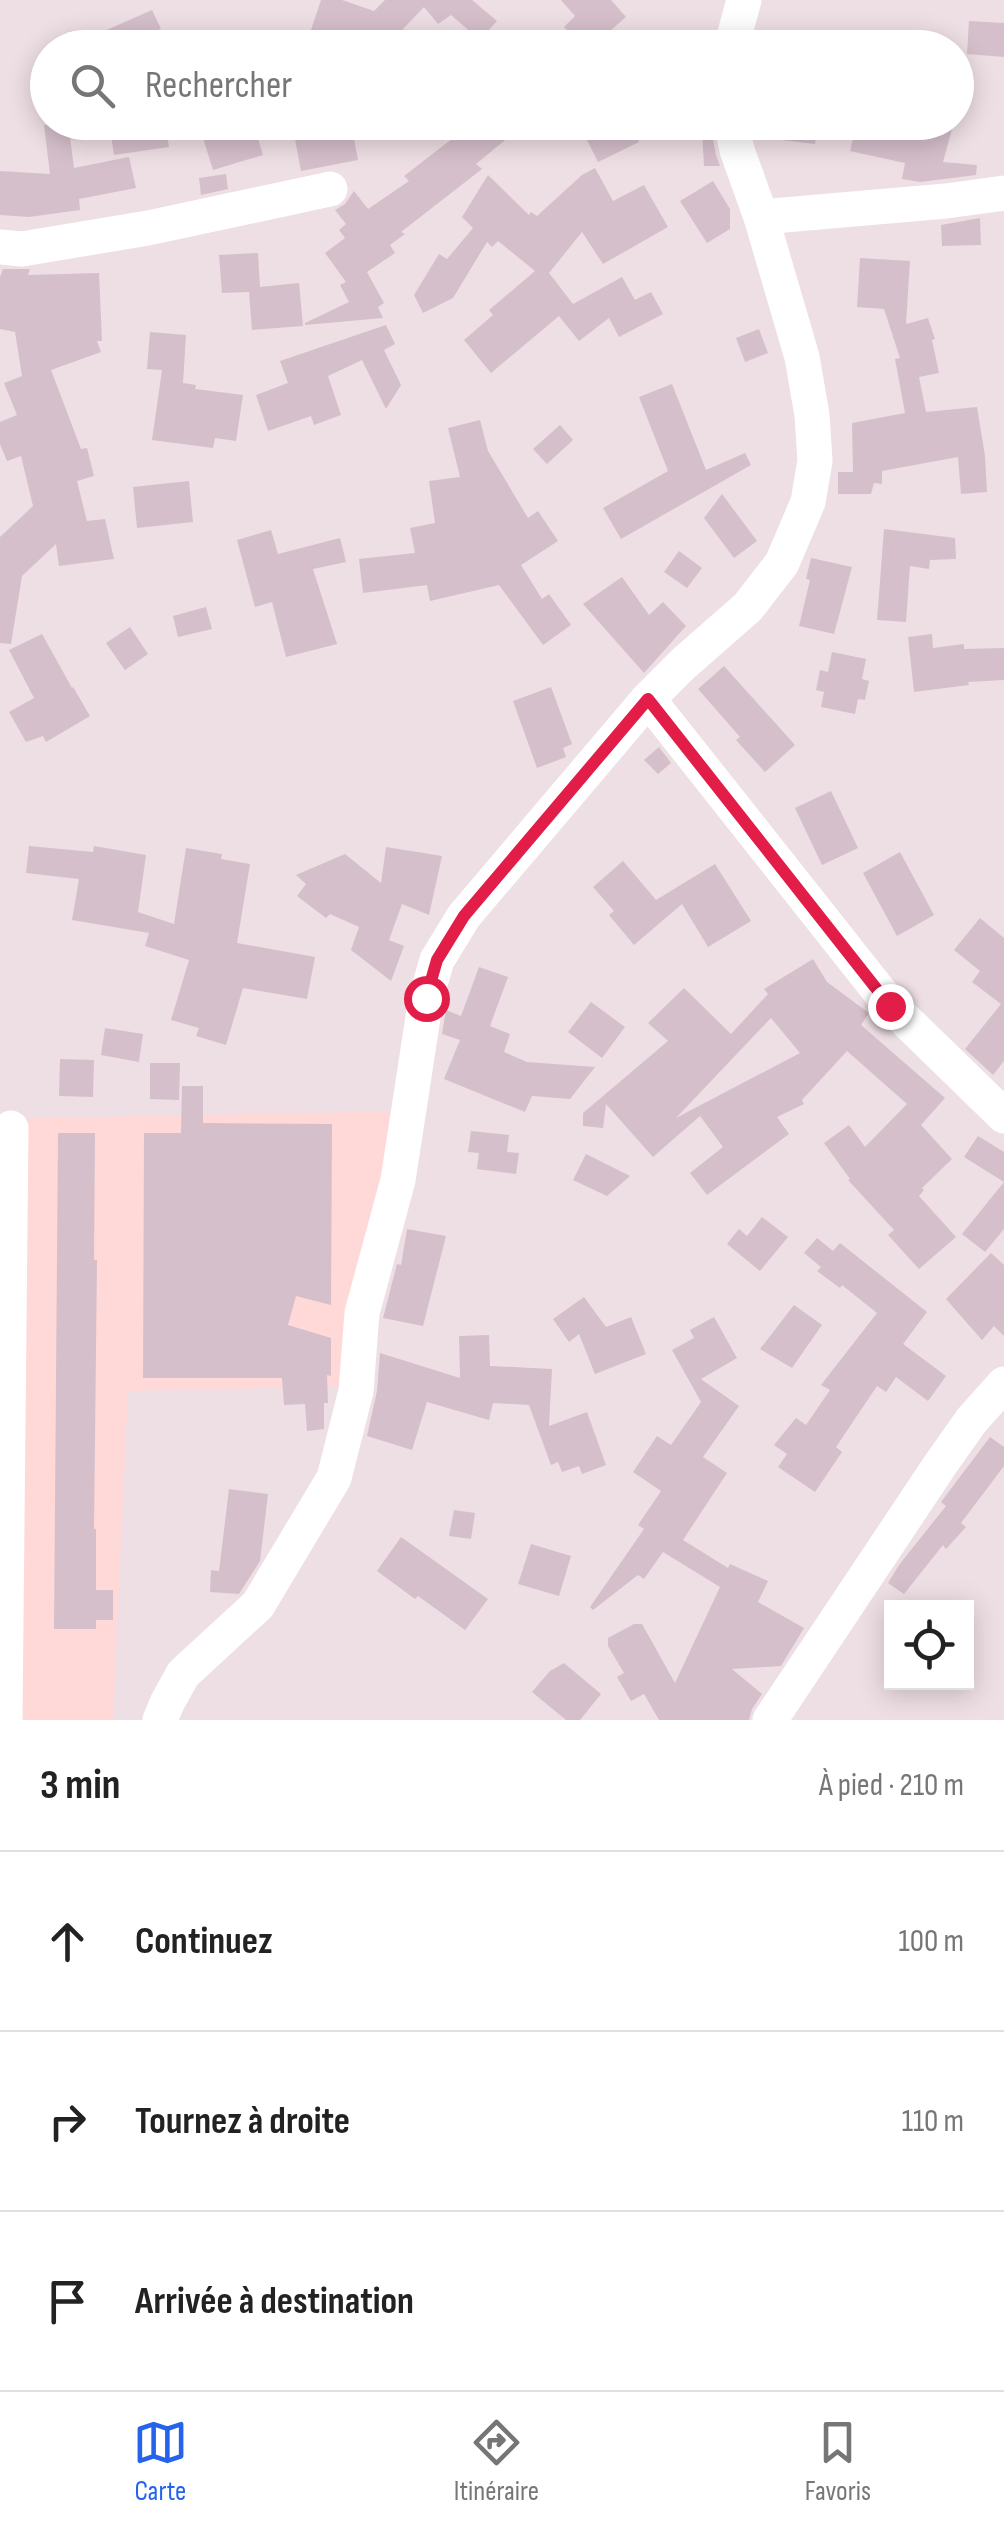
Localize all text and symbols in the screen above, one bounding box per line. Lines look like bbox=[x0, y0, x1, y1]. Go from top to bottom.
search box bbox=[30, 30, 974, 140]
icon: search bbox=[65, 58, 120, 113]
text: Rechercher bbox=[145, 63, 292, 108]
route start bbox=[404, 976, 450, 1022]
route end bbox=[868, 984, 914, 1030]
map controls bbox=[884, 1600, 974, 1690]
button: locate bbox=[884, 1600, 974, 1690]
text: 3 min bbox=[40, 1760, 120, 1811]
text: À pied · 210 m bbox=[819, 1766, 964, 1805]
icon: ahead bbox=[40, 1914, 95, 1969]
text: Continuez bbox=[135, 1919, 273, 1964]
text: 100 m bbox=[899, 1922, 964, 1961]
icon: right bbox=[40, 2094, 95, 2149]
text: Tournez à droite bbox=[135, 2099, 350, 2144]
text: 110 m bbox=[902, 2102, 964, 2141]
icon: arrive bbox=[40, 2274, 95, 2329]
text: Arrivée à destination bbox=[135, 2279, 414, 2324]
tab: Carte bbox=[133, 2415, 188, 2508]
tab: Itinéraire bbox=[454, 2415, 539, 2508]
tab: Favoris bbox=[805, 2415, 871, 2508]

